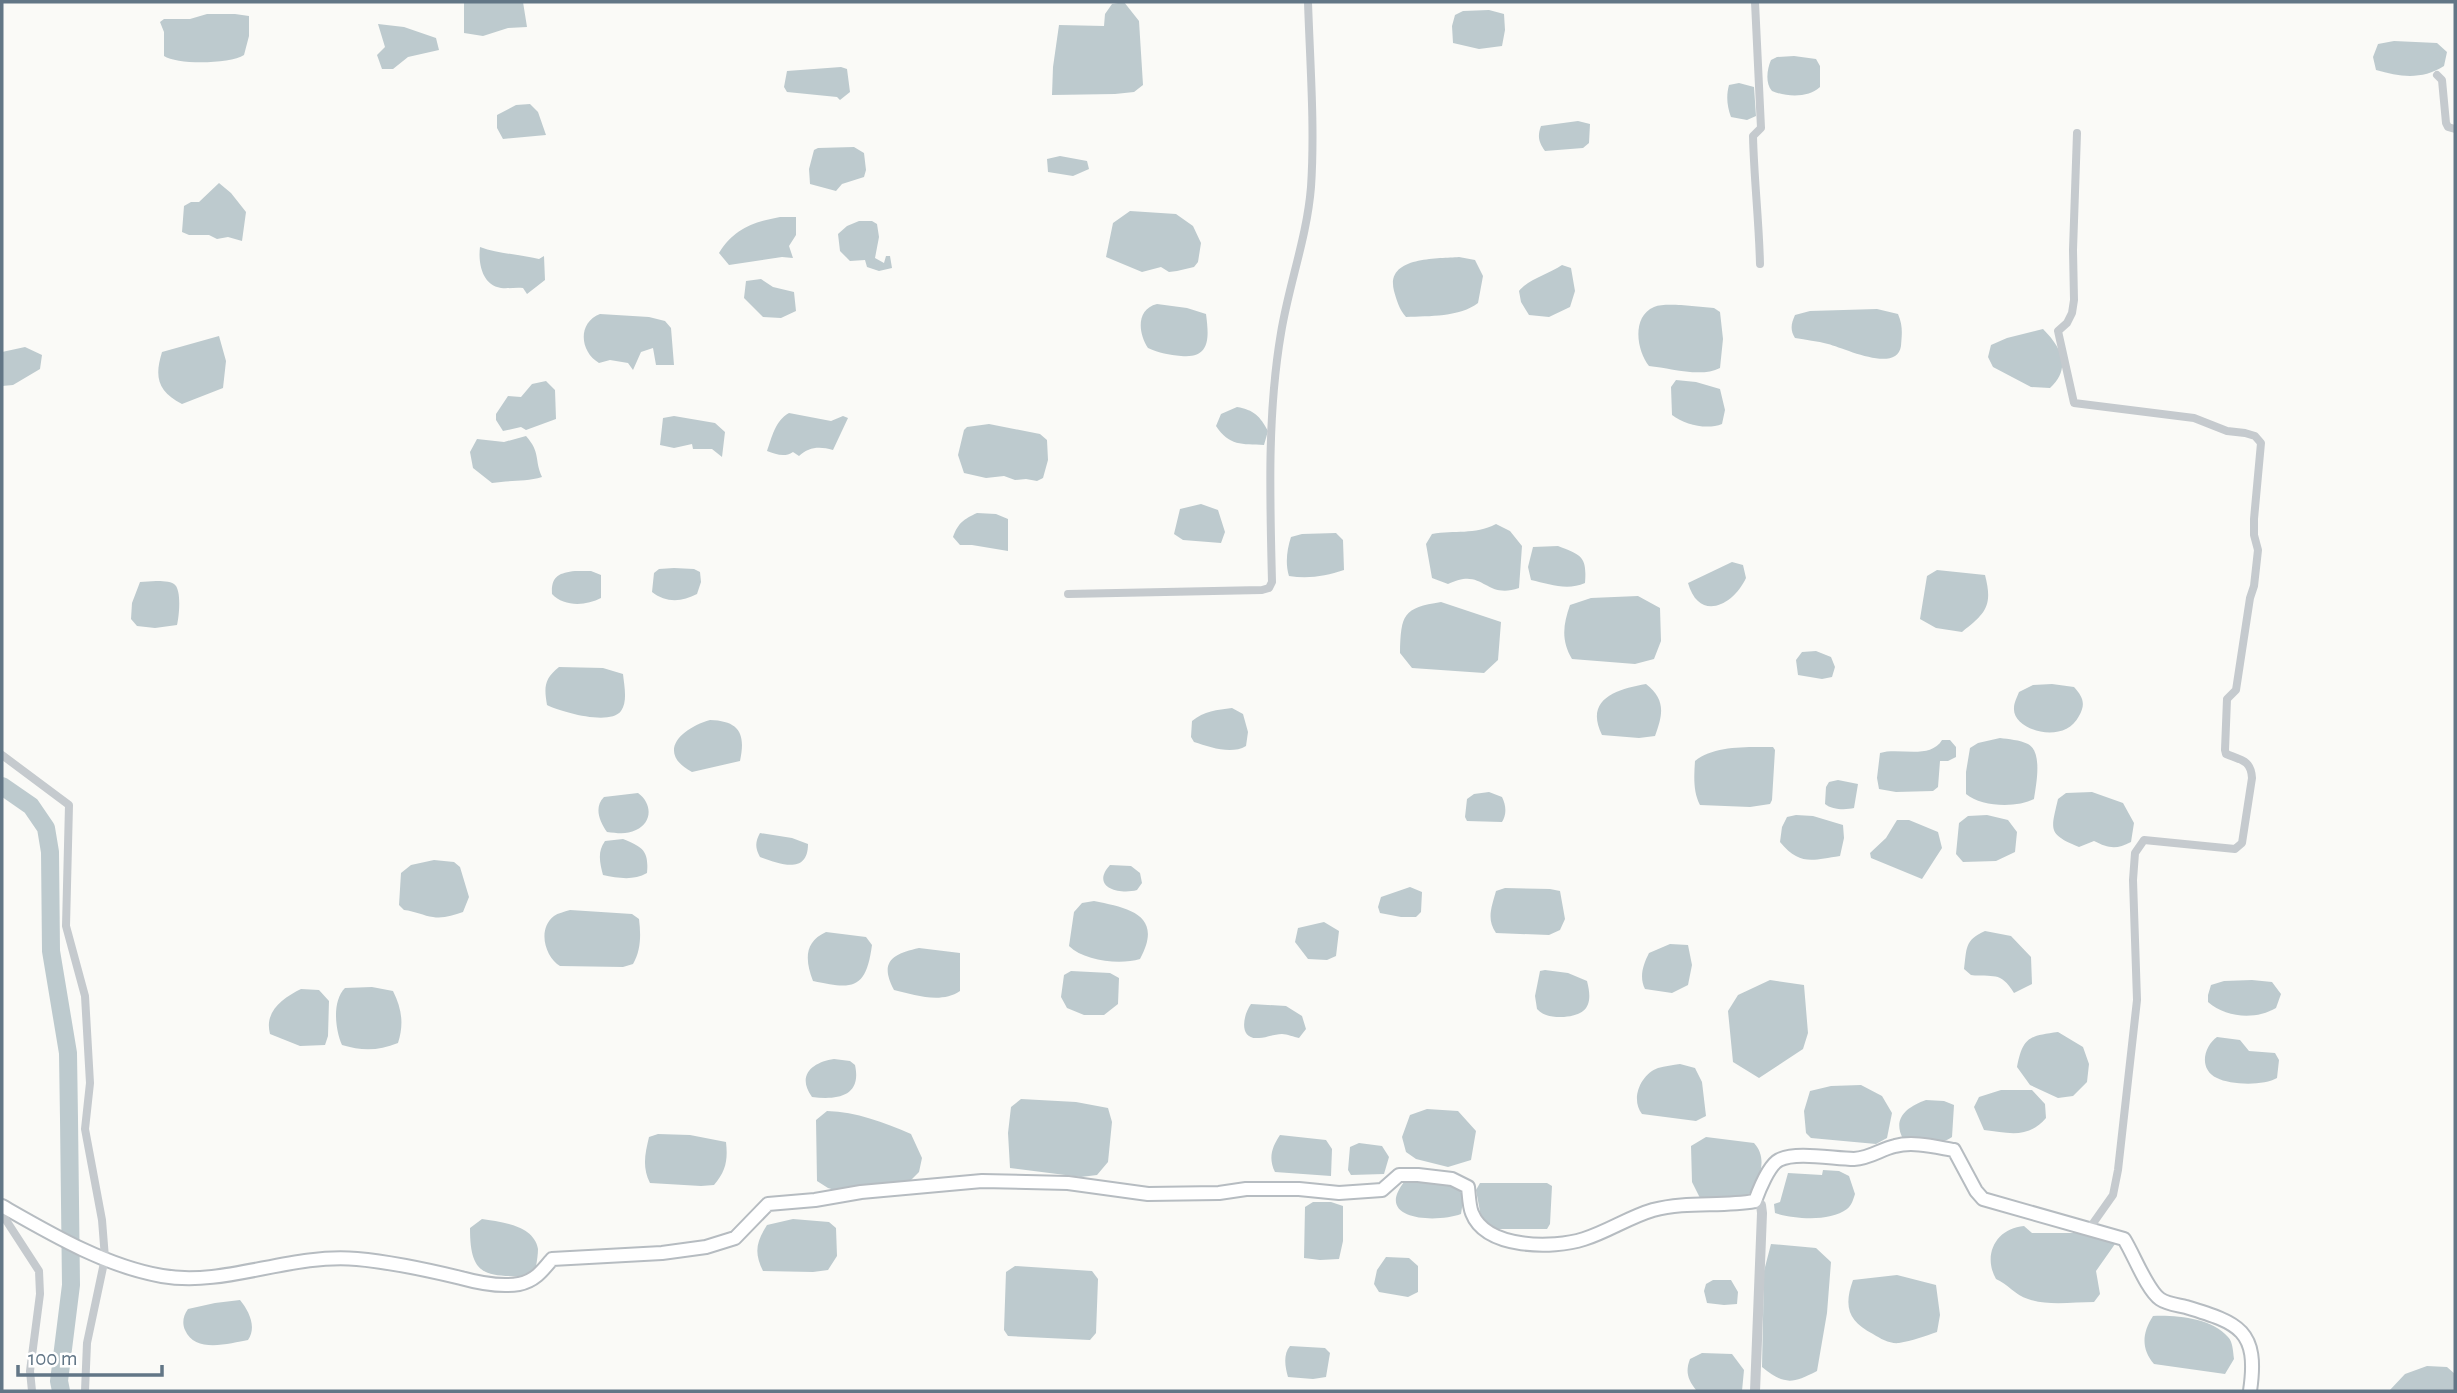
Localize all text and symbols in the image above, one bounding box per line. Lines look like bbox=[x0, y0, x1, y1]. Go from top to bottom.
scale bar bbox=[18, 1334, 161, 1378]
text: 100 m bbox=[28, 1348, 78, 1369]

